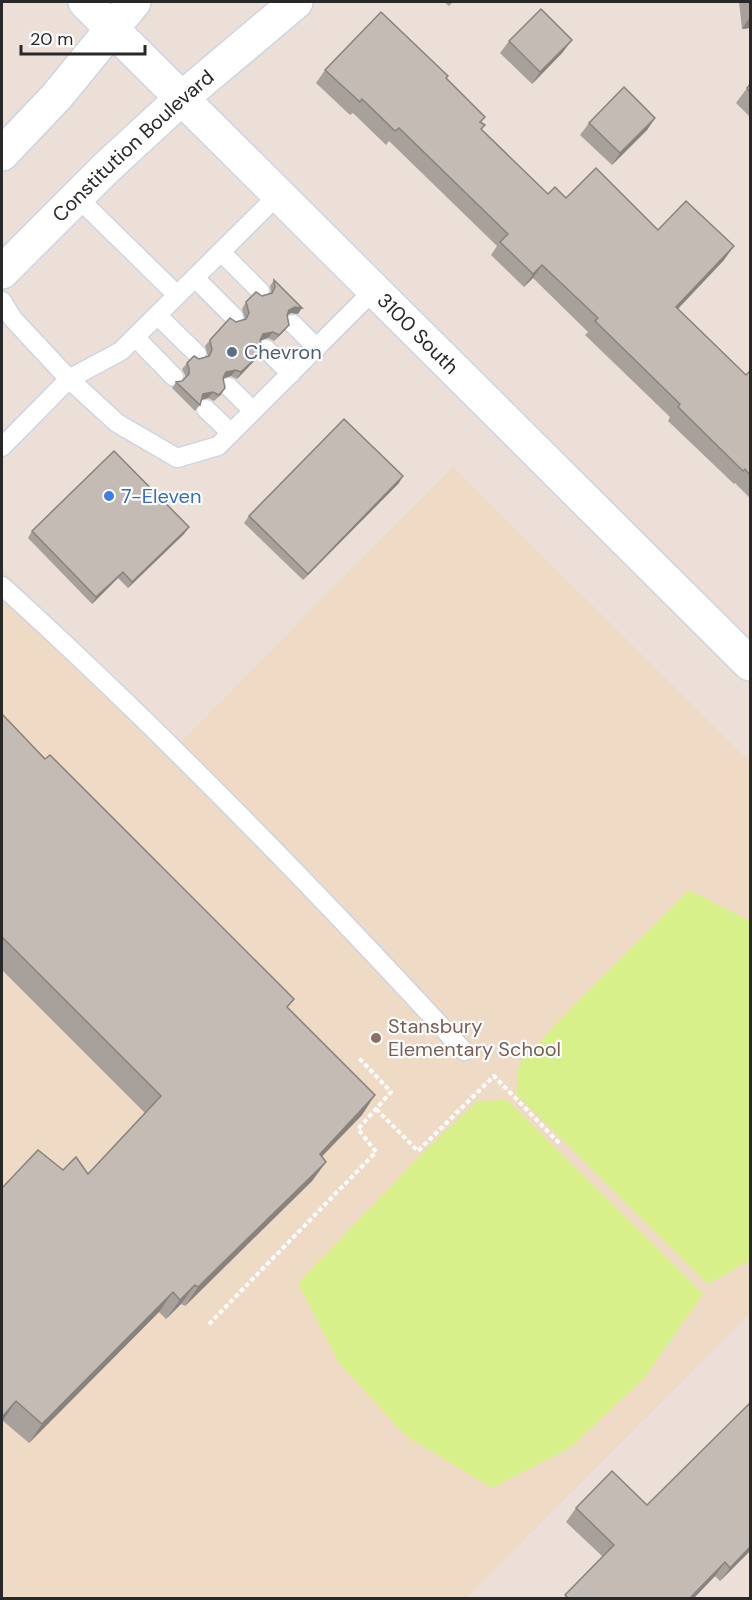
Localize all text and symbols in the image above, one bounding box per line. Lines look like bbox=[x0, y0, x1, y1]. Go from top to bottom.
scale bar bbox=[21, 18, 146, 56]
text: 20 m bbox=[30, 27, 73, 51]
street label: Constitution Boulevard bbox=[47, 64, 219, 227]
street label: 3100 South bbox=[372, 287, 464, 380]
place label: Chevron bbox=[244, 339, 322, 365]
marker: Chevron bbox=[225, 345, 239, 359]
place label: 7-Eleven bbox=[121, 483, 201, 509]
marker: 7-Eleven bbox=[102, 489, 116, 503]
place label: Stansbury Elementary School bbox=[388, 1013, 561, 1062]
marker: Stansbury Elementary School bbox=[369, 1031, 383, 1045]

